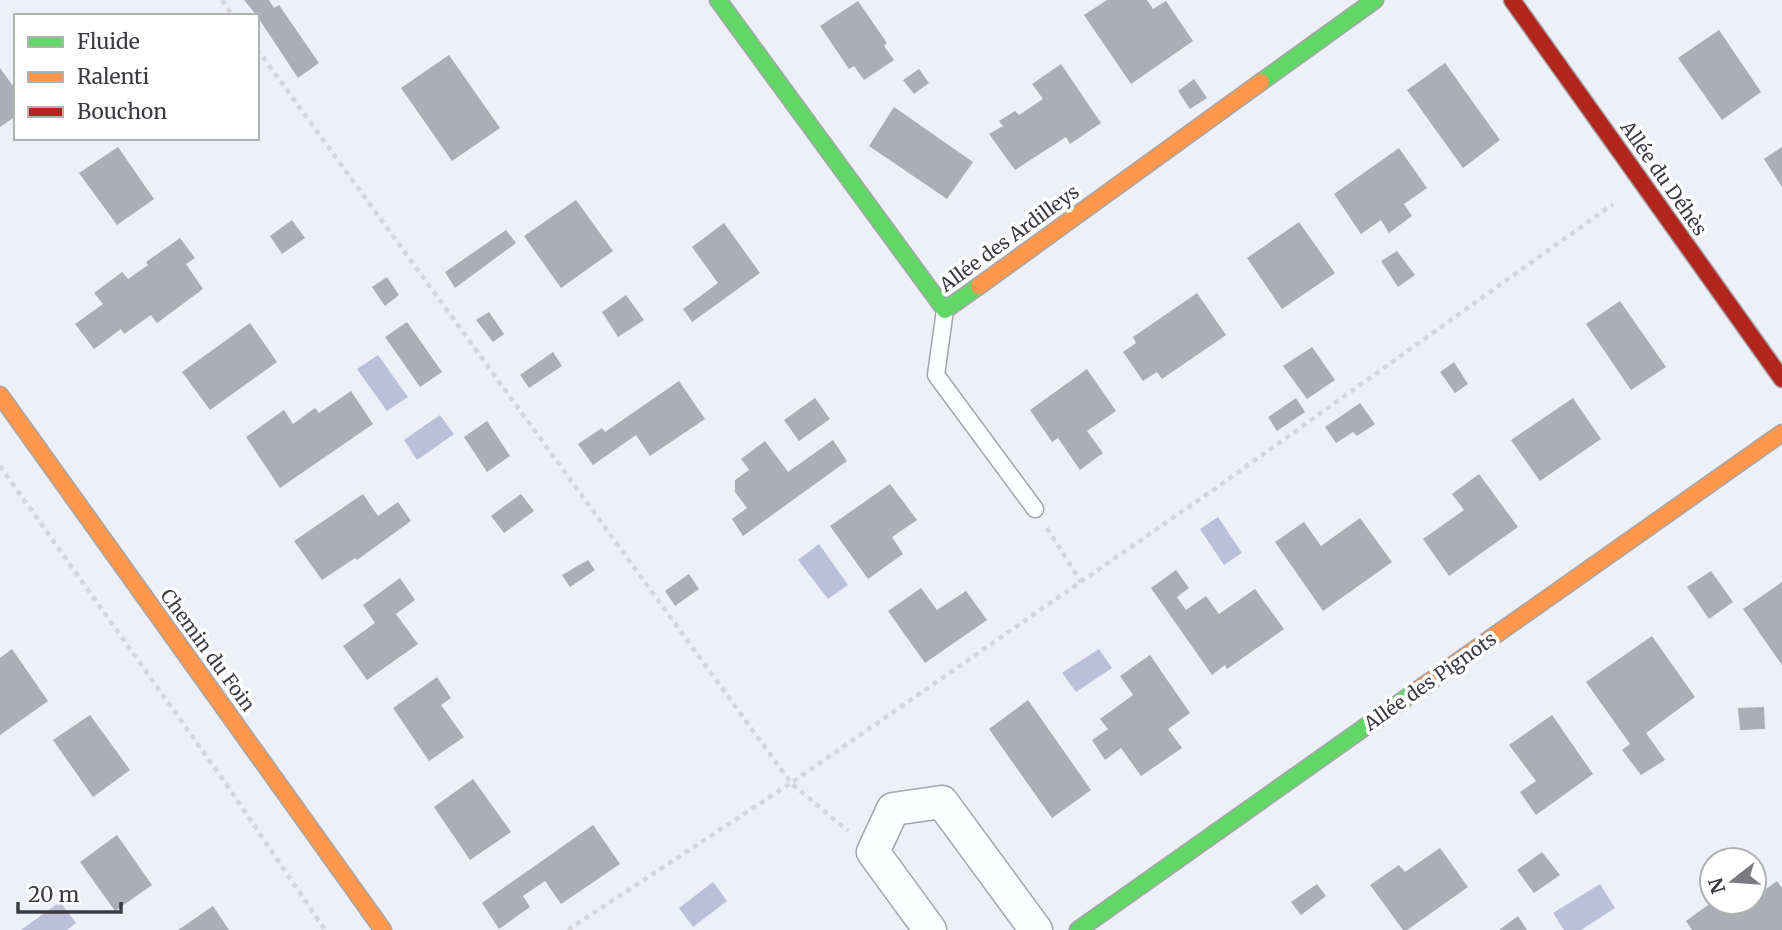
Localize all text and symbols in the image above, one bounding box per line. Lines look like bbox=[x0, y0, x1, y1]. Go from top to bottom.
legend bbox=[14, 14, 259, 140]
text: Fluide bbox=[77, 28, 140, 55]
text: Ralenti bbox=[77, 63, 149, 90]
text: Bouchon bbox=[77, 98, 167, 125]
street label: Allée du Déhès bbox=[1615, 115, 1712, 240]
street label: Allée des Ardilleys bbox=[934, 179, 1083, 297]
street label: Chemin du Foin bbox=[156, 584, 261, 716]
street label: Allée des Pignots bbox=[1358, 626, 1501, 736]
north arrow bbox=[1698, 846, 1768, 916]
scale bar bbox=[18, 870, 121, 914]
text: N bbox=[1703, 875, 1730, 897]
text: 20 m bbox=[28, 881, 80, 908]

